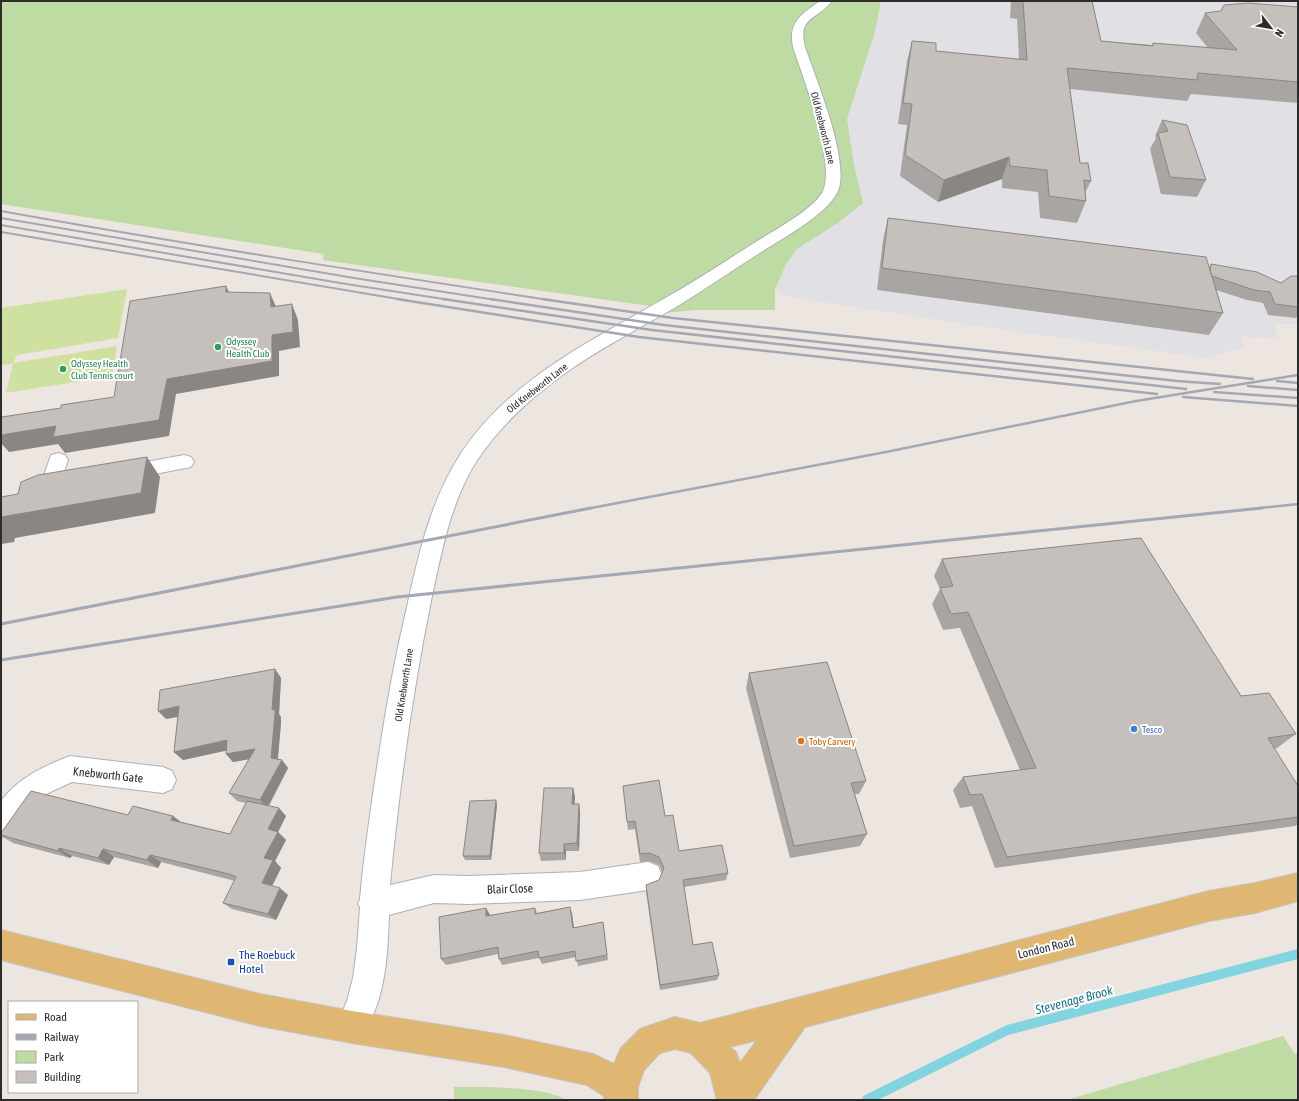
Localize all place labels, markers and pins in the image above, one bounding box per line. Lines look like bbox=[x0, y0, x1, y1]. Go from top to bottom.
place label: Odyssey Health Club bbox=[226, 336, 270, 359]
marker: Odyssey Health Club bbox=[213, 342, 223, 352]
place label: Odyssey Health Club Tennis court bbox=[71, 358, 133, 381]
marker: Odyssey Health Club Tennis court bbox=[58, 364, 68, 374]
marker: Tesco bbox=[1129, 724, 1139, 734]
place label: Tesco bbox=[1142, 724, 1163, 735]
marker: Toby Carvery bbox=[796, 736, 806, 746]
place label: Toby Carvery bbox=[809, 736, 855, 747]
place label: The Roebuck Hotel bbox=[239, 948, 296, 976]
marker: The Roebuck Hotel bbox=[226, 957, 236, 967]

